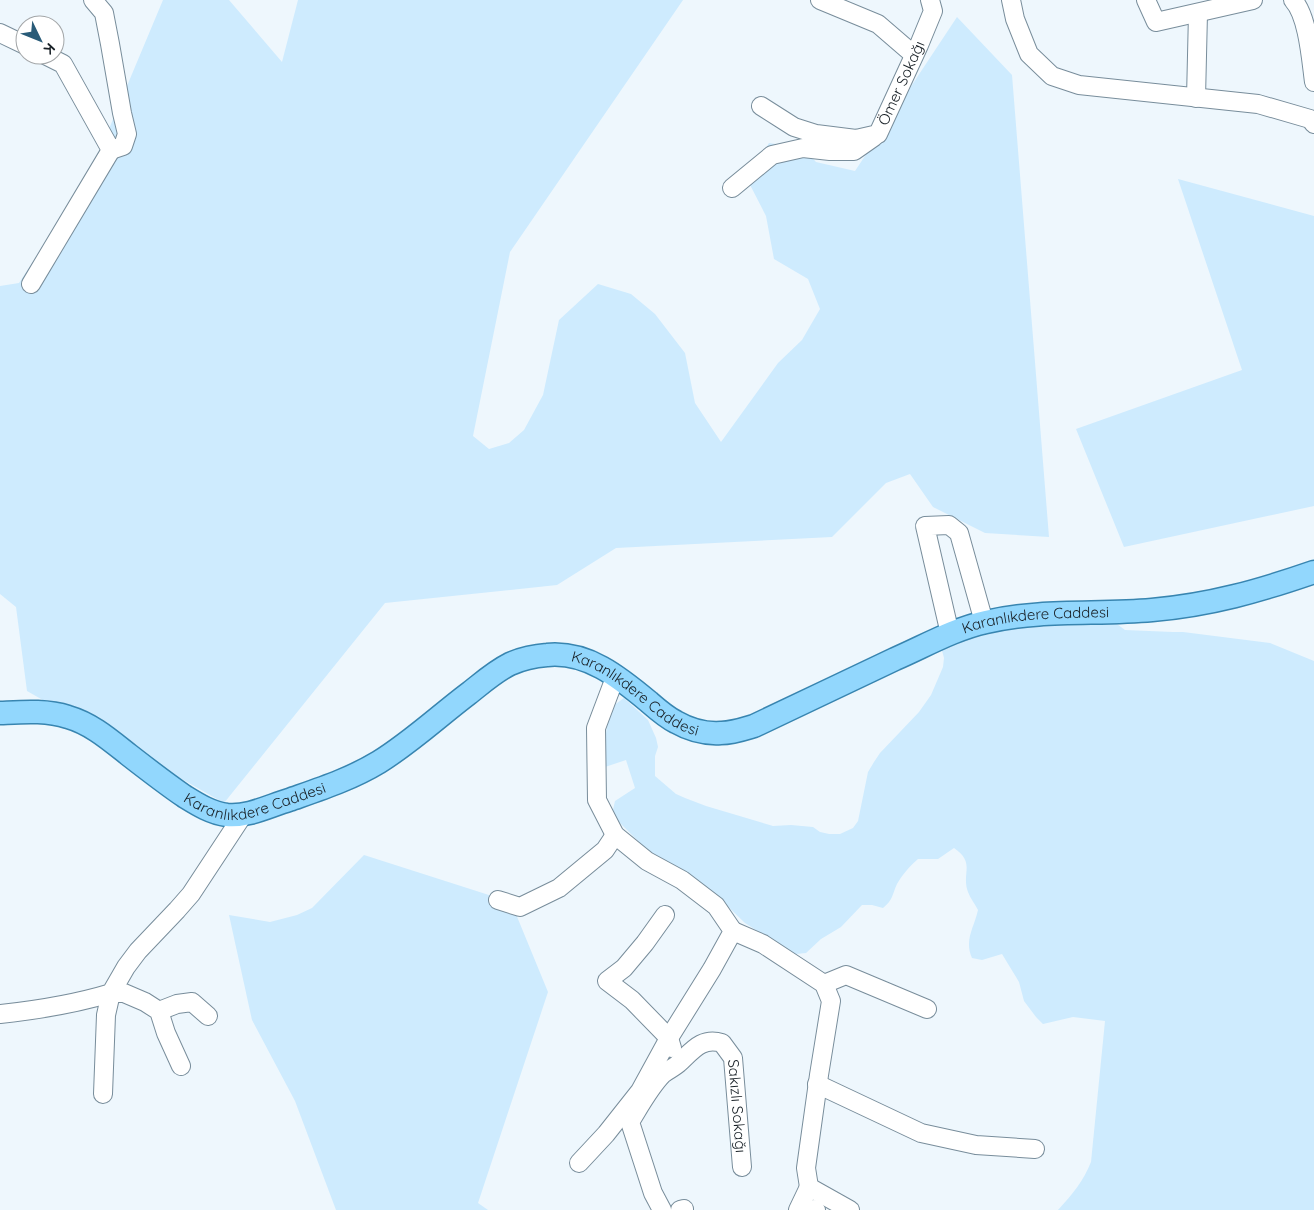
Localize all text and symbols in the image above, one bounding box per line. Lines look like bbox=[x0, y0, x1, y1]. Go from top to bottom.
north arrow bbox=[15, 15, 65, 65]
street label: Ömer Sokağı bbox=[873, 38, 929, 128]
text: K bbox=[40, 39, 59, 58]
street label: Karanlıkdere Caddesi bbox=[959, 602, 1109, 637]
street label: Karanlıkdere Caddesi bbox=[570, 646, 701, 740]
street label: Karanlıkdere Caddesi bbox=[180, 778, 328, 824]
street label: Sakızlı Sokağı bbox=[724, 1058, 751, 1154]

